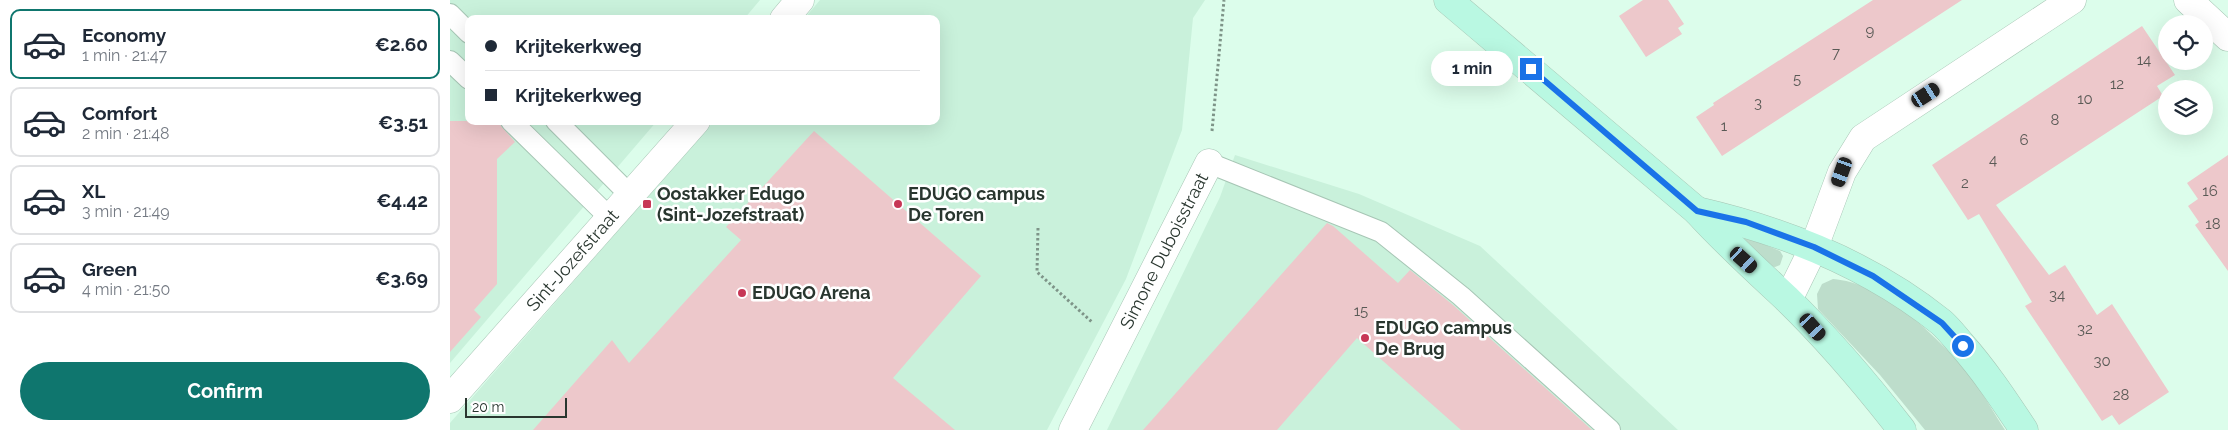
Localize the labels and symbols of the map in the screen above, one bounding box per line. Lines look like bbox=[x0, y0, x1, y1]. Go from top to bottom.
house number: 9 bbox=[1866, 22, 1875, 40]
house number: 7 bbox=[1832, 44, 1840, 62]
house number: 14 bbox=[2137, 51, 2151, 69]
callout: 1 min bbox=[1431, 52, 1514, 86]
route end bbox=[1520, 58, 1542, 80]
house number: 5 bbox=[1793, 70, 1801, 88]
house number: 12 bbox=[2110, 75, 2124, 93]
car bbox=[1909, 81, 1942, 109]
house number: 10 bbox=[2077, 90, 2093, 108]
house number: 3 bbox=[1754, 94, 1762, 112]
house number: 8 bbox=[2051, 111, 2060, 129]
house number: 1 bbox=[1721, 117, 1728, 135]
house number: 6 bbox=[2019, 131, 2029, 149]
house number: 4 bbox=[1989, 151, 1997, 169]
car bbox=[1829, 155, 1854, 189]
street label: Simone Duboisstraat bbox=[1115, 169, 1212, 332]
house number: 2 bbox=[1961, 174, 1969, 192]
house number: 16 bbox=[2202, 182, 2218, 200]
place label: Oostakker Edugo (Sint-Jozefstraat) bbox=[657, 183, 805, 225]
place label: EDUGO campus De Toren bbox=[908, 183, 1045, 225]
marker: Oostakker Edugo (Sint-Jozefstraat) bbox=[641, 198, 653, 210]
marker: EDUGO campus De Toren bbox=[892, 198, 904, 210]
street label: Sint-Jozefstraat bbox=[522, 205, 623, 315]
house number: 18 bbox=[2205, 215, 2221, 233]
car bbox=[1727, 244, 1760, 276]
place label: EDUGO Arena bbox=[752, 282, 871, 303]
house number: 34 bbox=[2049, 286, 2065, 304]
marker: EDUGO Arena bbox=[736, 287, 748, 299]
house number: 15 bbox=[1354, 302, 1368, 320]
car bbox=[1797, 311, 1828, 343]
place label: EDUGO campus De Brug bbox=[1375, 317, 1512, 359]
house number: 32 bbox=[2077, 320, 2093, 338]
marker: EDUGO campus De Brug bbox=[1359, 332, 1371, 344]
route start bbox=[1952, 335, 1974, 357]
house number: 30 bbox=[2093, 352, 2111, 370]
house number: 28 bbox=[2113, 386, 2129, 404]
scale bar bbox=[465, 395, 568, 418]

